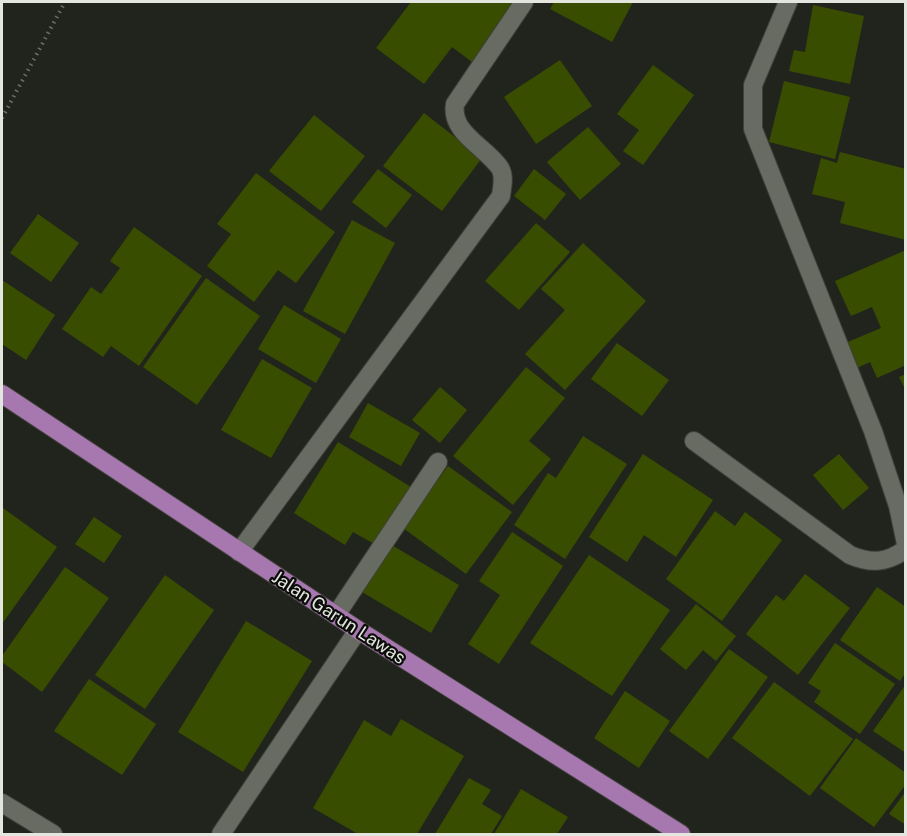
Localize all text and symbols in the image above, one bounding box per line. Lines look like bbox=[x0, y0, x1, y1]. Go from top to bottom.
street label: Jalan Garun Lawas bbox=[268, 566, 410, 668]

